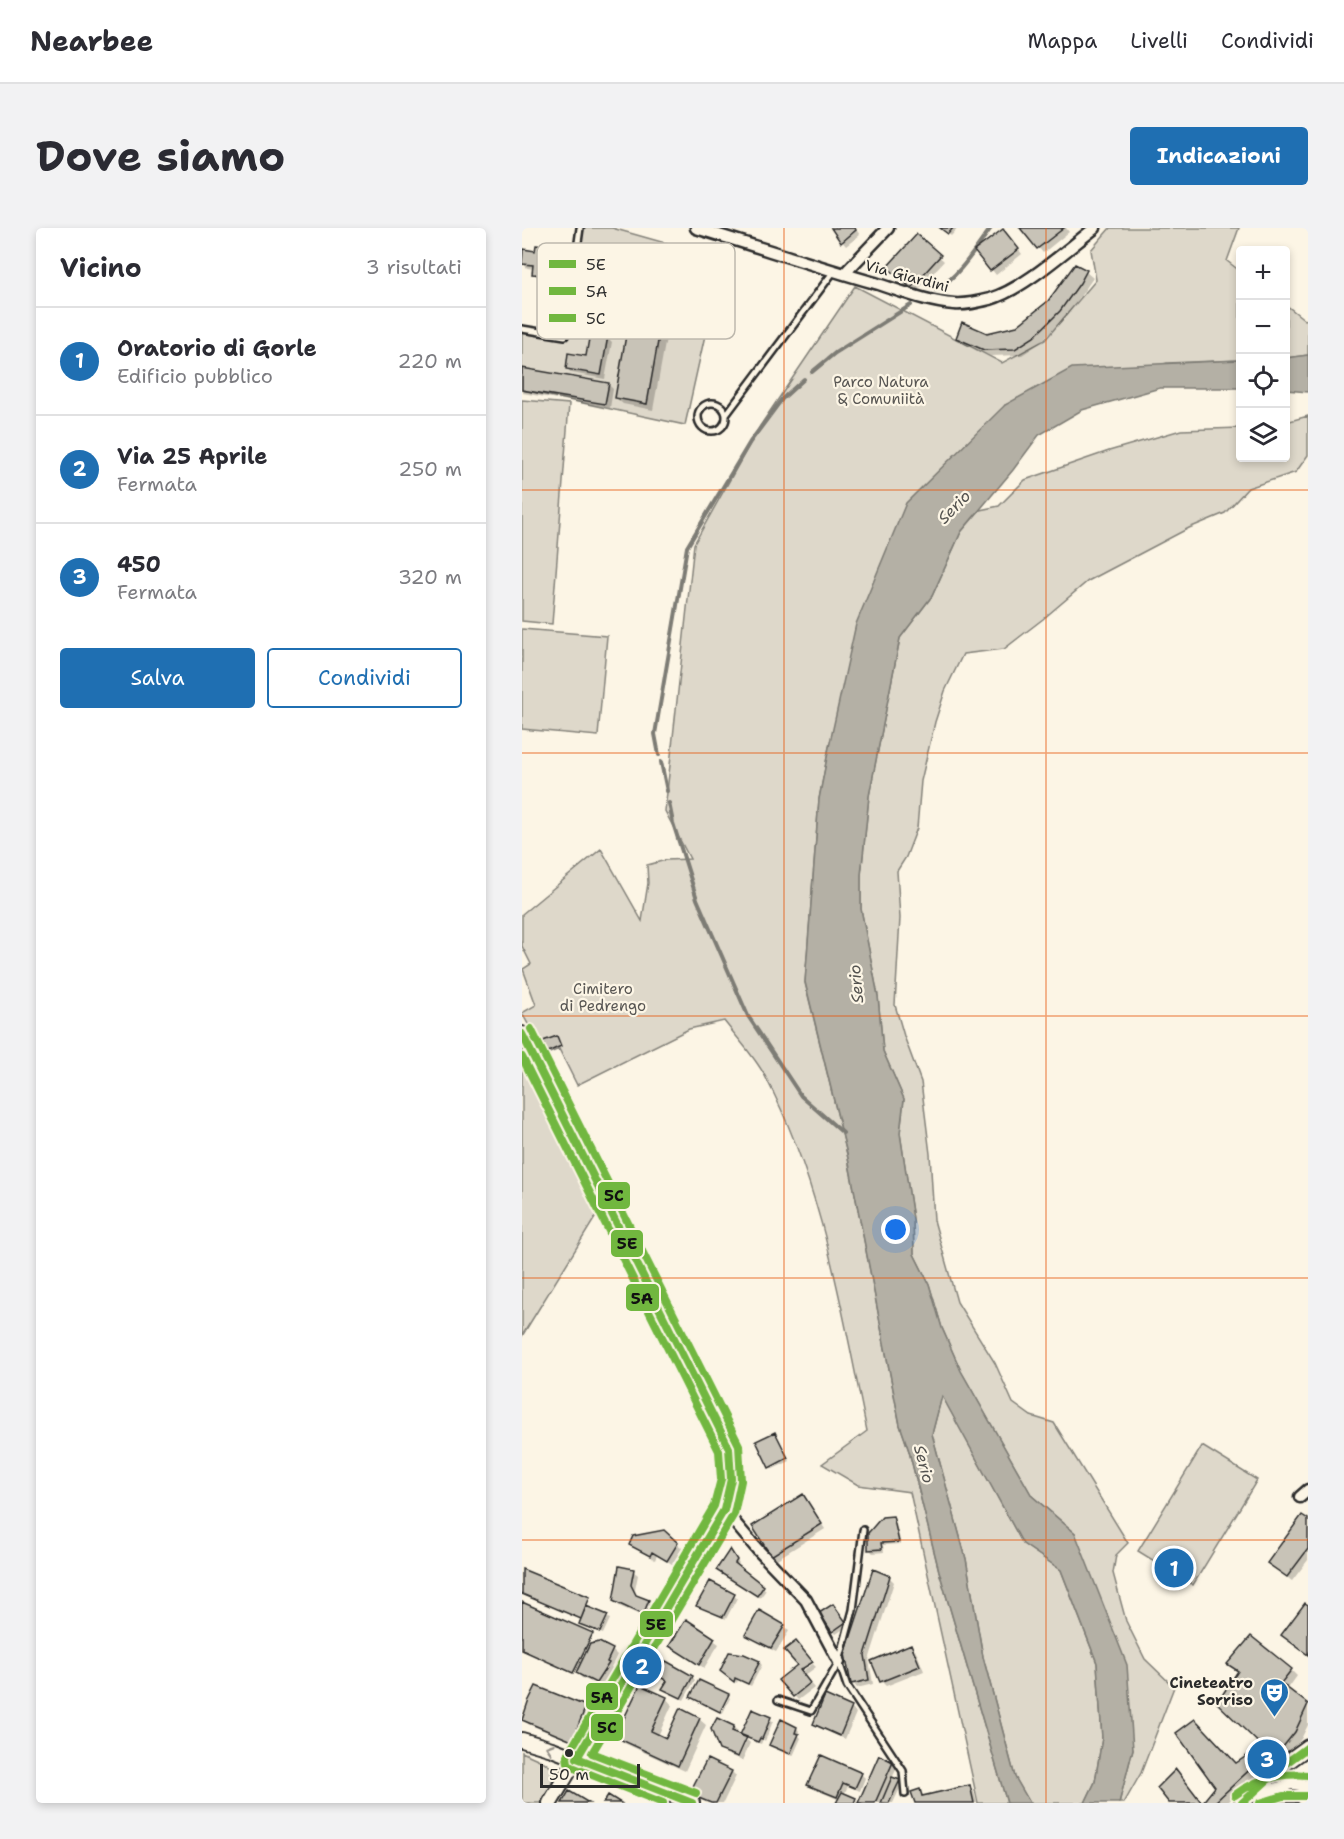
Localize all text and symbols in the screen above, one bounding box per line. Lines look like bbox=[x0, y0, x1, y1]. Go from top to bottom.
text: Nearbee bbox=[30, 22, 153, 60]
text: Mappa bbox=[1027, 27, 1097, 55]
text: Livelli bbox=[1130, 27, 1188, 55]
text: Condividi bbox=[1221, 27, 1314, 55]
button: Indicazioni bbox=[1130, 127, 1308, 185]
text: Dove siamo bbox=[36, 128, 285, 184]
legend bbox=[537, 243, 735, 339]
map controls bbox=[1236, 246, 1290, 462]
button: + bbox=[1236, 246, 1290, 300]
text: Vicino bbox=[60, 250, 142, 285]
text: 3 risultati bbox=[366, 254, 462, 280]
text: 5E bbox=[586, 254, 606, 275]
street label: Via Giardini bbox=[863, 255, 951, 297]
text: 5A bbox=[586, 281, 607, 302]
button: − bbox=[1236, 300, 1290, 354]
text: 5C bbox=[586, 308, 606, 329]
text: Oratorio di Gorle bbox=[117, 334, 317, 363]
text: 1 bbox=[75, 348, 84, 374]
text: 220 m bbox=[398, 348, 462, 374]
button: locate bbox=[1236, 354, 1290, 408]
text: Edificio pubblico bbox=[117, 363, 273, 389]
park label: Parco Natura & Comuniità bbox=[833, 372, 929, 409]
button: layers bbox=[1236, 408, 1290, 462]
text: Via 25 Aprile bbox=[117, 442, 268, 471]
text: 2 bbox=[73, 456, 87, 482]
text: 250 m bbox=[398, 456, 462, 482]
text: Fermata bbox=[117, 471, 197, 497]
water label: Serio bbox=[933, 486, 975, 528]
text: 450 bbox=[117, 550, 161, 579]
text: 3 bbox=[73, 564, 87, 590]
text: 320 m bbox=[398, 564, 462, 590]
text: Fermata bbox=[117, 579, 197, 605]
button: Salva bbox=[60, 648, 255, 708]
button: Condividi bbox=[267, 648, 462, 708]
water label: Serio bbox=[844, 963, 868, 1004]
park label: Cimitero di Pedrengo bbox=[560, 979, 646, 1016]
line badge: 5C bbox=[597, 1181, 631, 1210]
text: 5C bbox=[604, 1185, 624, 1206]
your location bbox=[881, 1215, 910, 1244]
line badge: 5E bbox=[610, 1229, 644, 1258]
text: 5E bbox=[617, 1233, 637, 1254]
line badge: 5A bbox=[625, 1283, 660, 1312]
text: 5A bbox=[631, 1288, 653, 1309]
water label: Serio bbox=[909, 1443, 939, 1486]
pin: 1 bbox=[1154, 1546, 1194, 1590]
line badge: 5E bbox=[639, 1610, 674, 1638]
text: 5E bbox=[646, 1614, 666, 1635]
pin: 2 bbox=[622, 1644, 662, 1688]
place label: Cineteatro Sorriso bbox=[1170, 1673, 1253, 1710]
theatre icon: Cineteatro Sorriso bbox=[1258, 1676, 1290, 1718]
line badge: 5A bbox=[585, 1682, 619, 1711]
text: 5A bbox=[591, 1687, 613, 1708]
line badge: 5C bbox=[590, 1713, 624, 1742]
text: 5C bbox=[597, 1717, 617, 1738]
pin: 3 bbox=[1248, 1736, 1286, 1781]
one-way arrow bbox=[545, 1743, 556, 1756]
unlabelled marker bbox=[563, 1747, 575, 1759]
scale bar bbox=[540, 1761, 640, 1788]
text: 50 m bbox=[549, 1764, 589, 1785]

